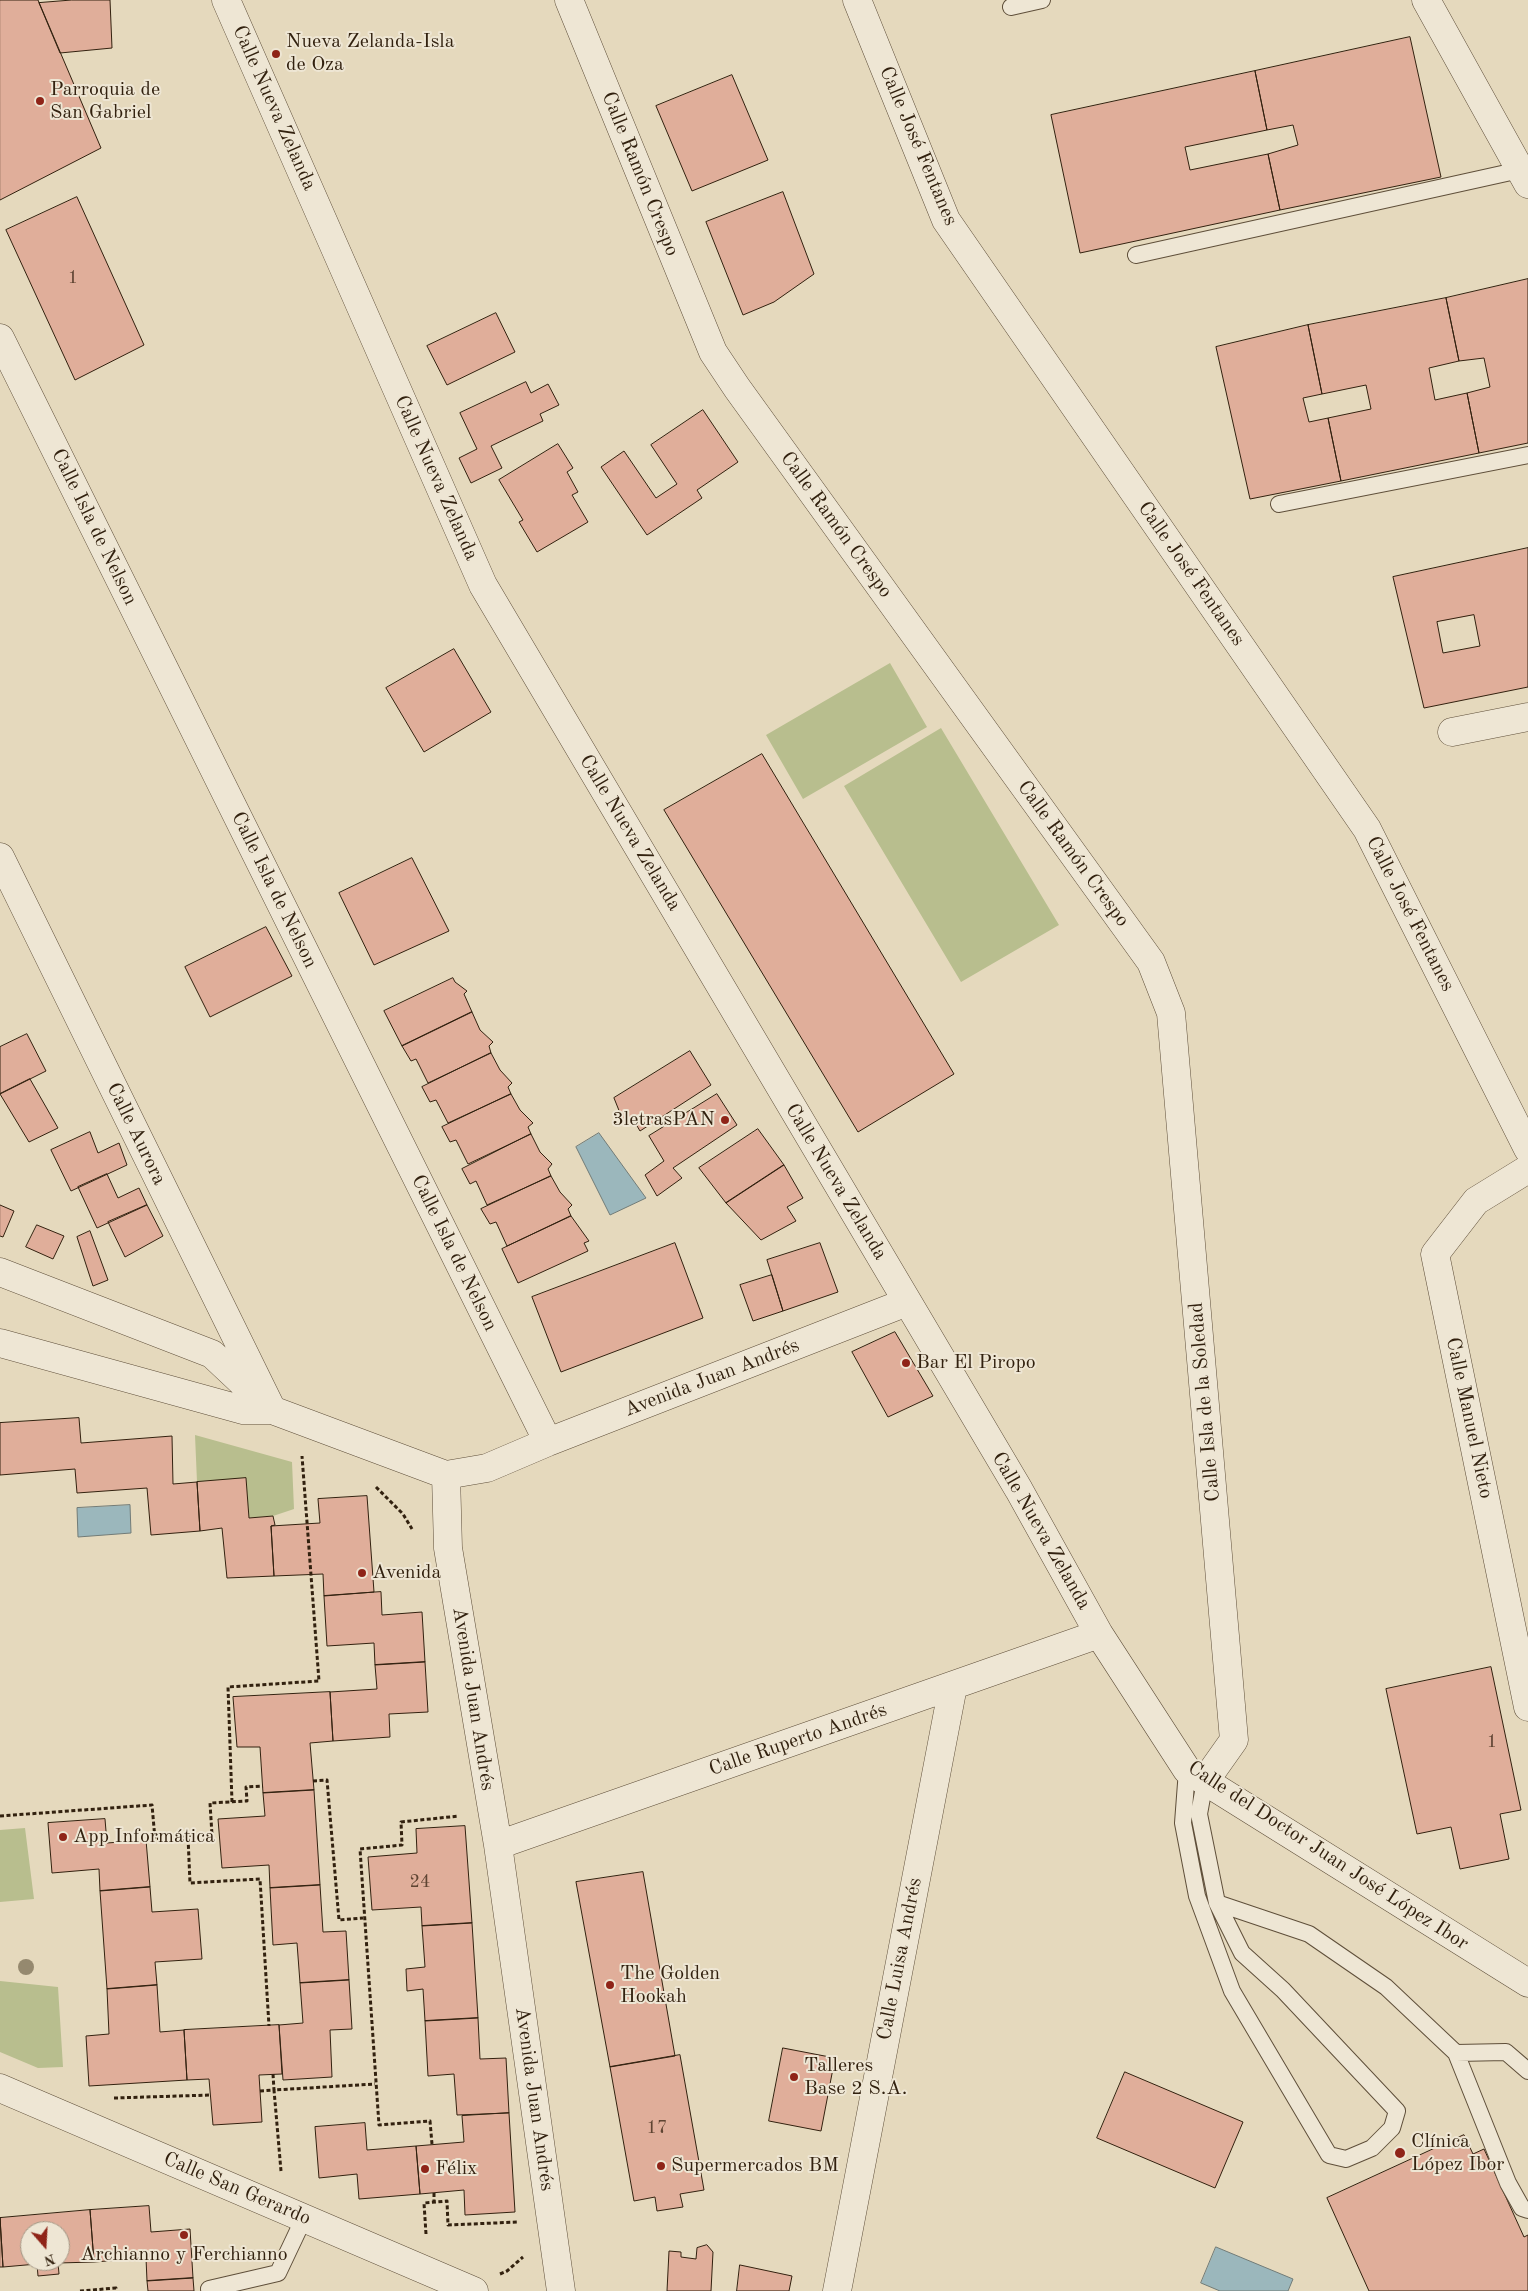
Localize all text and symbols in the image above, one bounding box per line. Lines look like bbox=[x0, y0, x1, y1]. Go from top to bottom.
street label: Calle Nueva Zelanda bbox=[227, 22, 321, 194]
place label: Nueva Zelanda-Isla de Oza bbox=[286, 30, 455, 77]
marker: Nueva Zelanda-Isla de Oza bbox=[270, 48, 282, 60]
street label: Calle José Fentanes bbox=[874, 63, 962, 229]
place label: Parroquia de San Gabriel bbox=[50, 78, 160, 125]
street label: Calle Ramón Crespo bbox=[596, 88, 684, 260]
marker: Parroquia de San Gabriel bbox=[34, 95, 46, 107]
house number: 1 bbox=[68, 267, 78, 289]
street label: Calle Nueva Zelanda bbox=[389, 392, 483, 564]
street label: Calle Isla de Nelson bbox=[46, 445, 142, 609]
street label: Calle Ramón Crespo bbox=[775, 447, 897, 603]
street label: Calle José Fentanes bbox=[1132, 497, 1250, 651]
street label: Calle Nueva Zelanda bbox=[574, 750, 686, 916]
street label: Calle Ramón Crespo bbox=[1012, 776, 1134, 932]
street label: Calle Isla de Nelson bbox=[226, 808, 322, 972]
street label: Calle José Fentanes bbox=[1361, 832, 1459, 996]
street label: Calle Aurora bbox=[101, 1079, 171, 1189]
street label: Calle Nueva Zelanda bbox=[780, 1099, 892, 1265]
place label: 3letrasPAN bbox=[612, 1108, 715, 1132]
marker: 3letrasPAN bbox=[719, 1114, 731, 1126]
street label: Calle Isla de Nelson bbox=[406, 1171, 502, 1335]
street label: Calle Isla de la Soledad bbox=[1184, 1301, 1226, 1503]
street label: Avenida Juan Andrés bbox=[621, 1334, 803, 1422]
street label: Calle Manuel Nieto bbox=[1440, 1335, 1498, 1501]
place label: Bar El Piropo bbox=[916, 1351, 1036, 1375]
marker: Bar El Piropo bbox=[900, 1357, 912, 1369]
street label: Calle Nueva Zelanda bbox=[986, 1448, 1096, 1614]
place label: Avenida bbox=[372, 1561, 441, 1585]
marker: Avenida bbox=[356, 1567, 368, 1579]
street label: Avenida Juan Andrés bbox=[447, 1606, 499, 1792]
street label: Calle Ruperto Andrés bbox=[706, 1698, 890, 1782]
house number: 1 bbox=[1487, 1731, 1497, 1753]
street label: Calle del Doctor Juan José López Ibor bbox=[1183, 1756, 1473, 1956]
place label: App Informática bbox=[73, 1825, 215, 1849]
marker: App Informática bbox=[57, 1831, 69, 1843]
house number: 24 bbox=[410, 1871, 430, 1893]
street label: Calle Luisa Andrés bbox=[872, 1876, 928, 2042]
place label: The Golden Hookah bbox=[620, 1962, 720, 2009]
marker: The Golden Hookah bbox=[604, 1979, 616, 1991]
street label: Avenida Juan Andrés bbox=[509, 2006, 559, 2192]
place label: Talleres Base 2 S.A. bbox=[804, 2054, 907, 2101]
marker: Talleres Base 2 S.A. bbox=[788, 2071, 800, 2083]
house number: 17 bbox=[647, 2117, 667, 2139]
place label: Clínica López Ibor bbox=[1411, 2130, 1505, 2177]
marker: Clínica López Ibor bbox=[1393, 2146, 1407, 2160]
street label: Calle San Gerardo bbox=[160, 2147, 314, 2231]
place label: Supermercados BM bbox=[671, 2154, 839, 2178]
place label: Félix bbox=[435, 2157, 477, 2181]
marker: Supermercados BM bbox=[655, 2160, 667, 2172]
marker: Félix bbox=[419, 2163, 431, 2175]
north arrow bbox=[20, 2221, 70, 2271]
marker: Archianno y Ferchianno bbox=[178, 2229, 190, 2241]
place label: Archianno y Ferchianno bbox=[80, 2243, 288, 2267]
text: N bbox=[42, 2251, 57, 2268]

